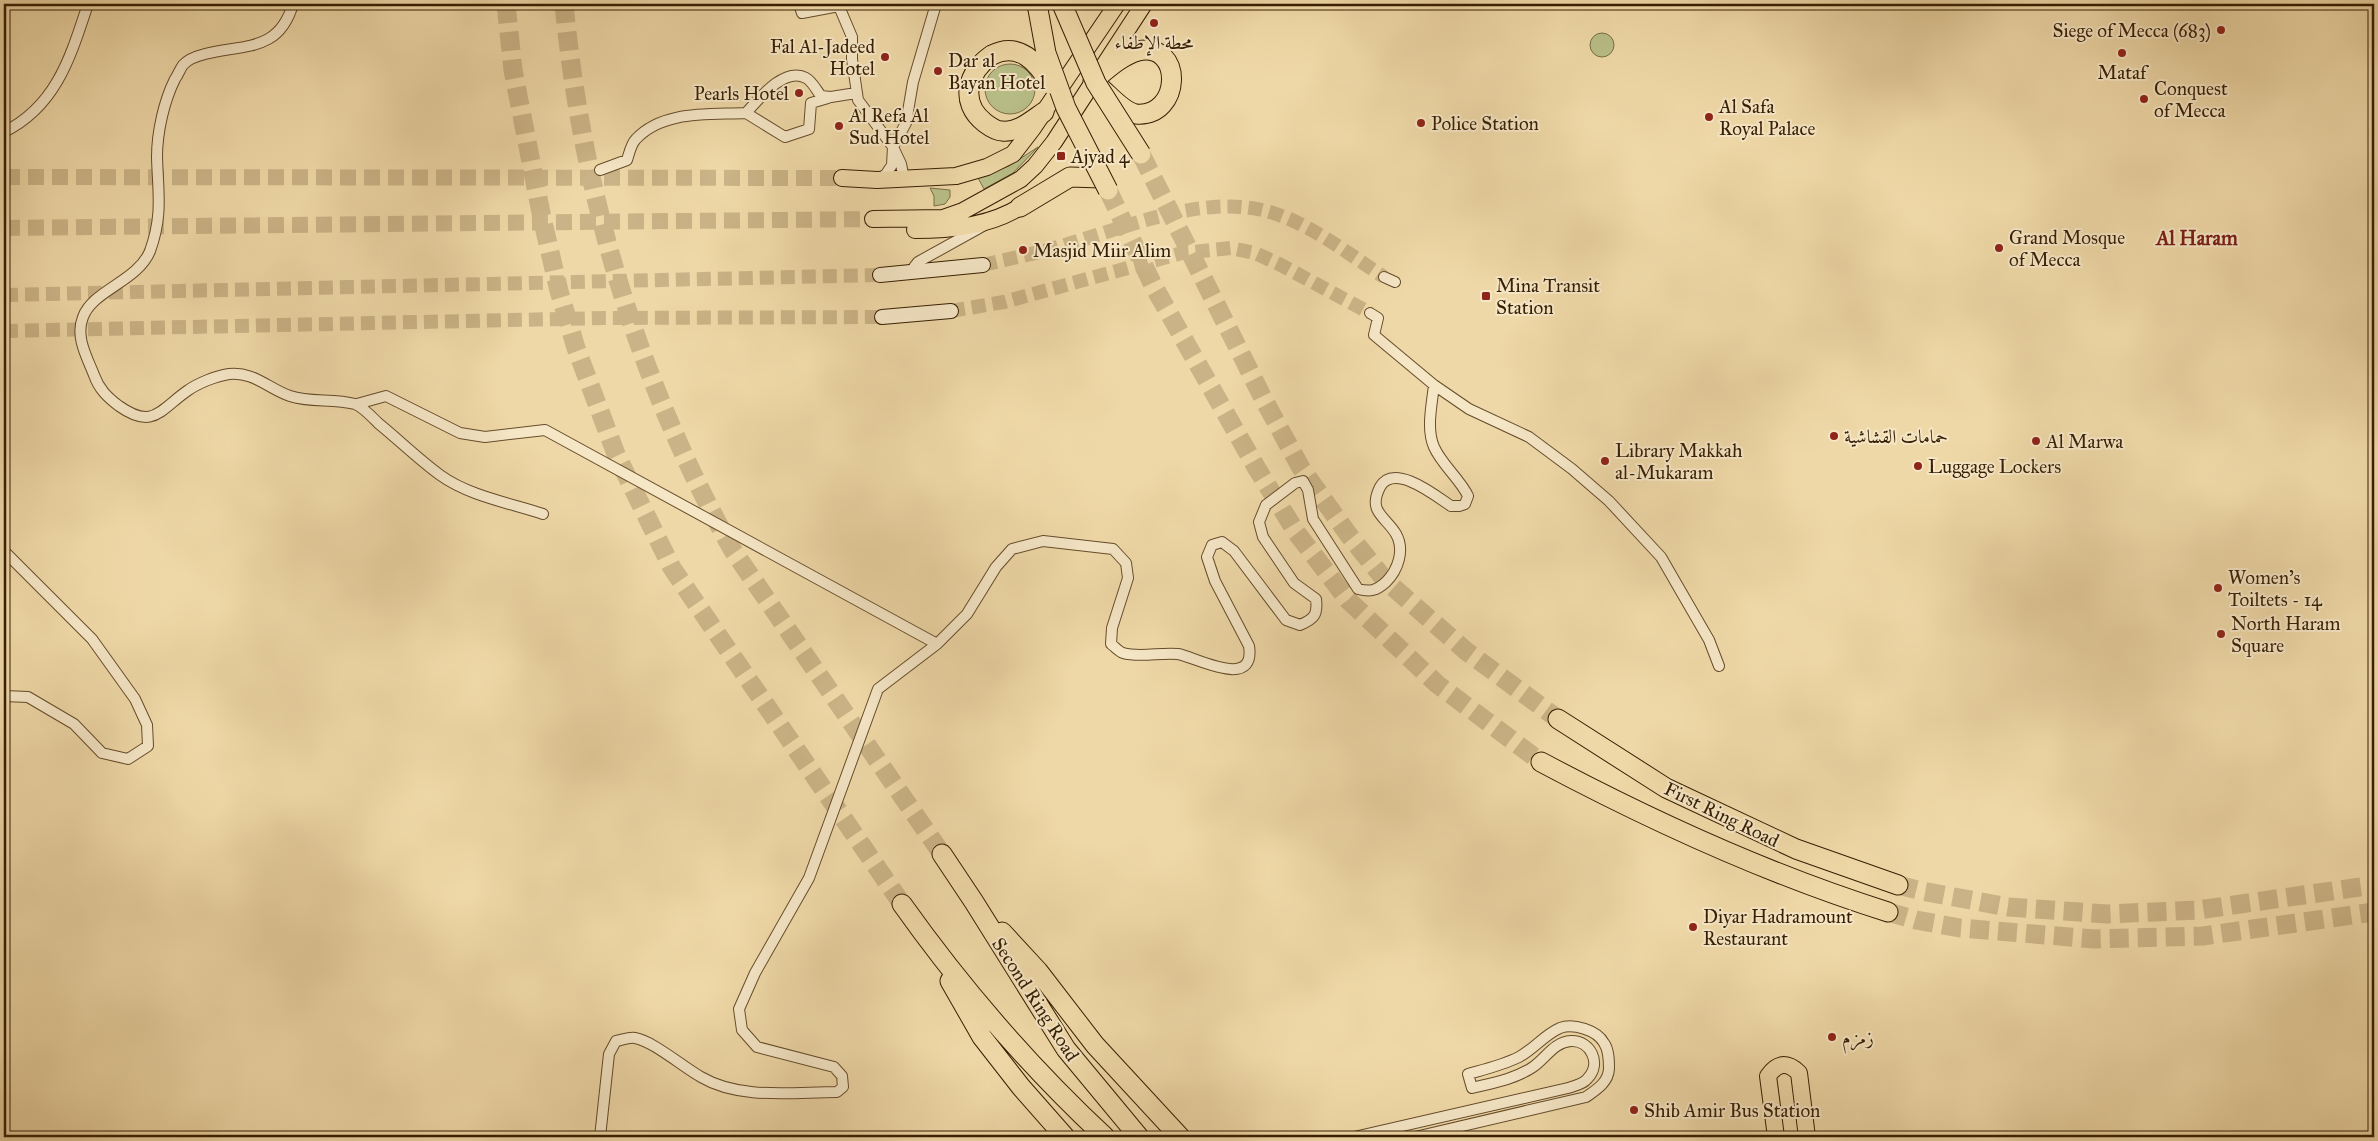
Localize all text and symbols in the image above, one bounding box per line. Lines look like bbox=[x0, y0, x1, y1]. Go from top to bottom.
marker: محطة الإطفاء bbox=[1148, 17, 1160, 29]
place label: Siege of Mecca (683) bbox=[2052, 19, 2211, 43]
marker: Siege of Mecca (683) bbox=[2215, 24, 2227, 36]
place label: محطة الإطفاء bbox=[1114, 31, 1194, 57]
place label: Fal Al-Jadeed Hotel bbox=[770, 35, 876, 80]
marker: Mataf bbox=[2116, 47, 2128, 59]
place label: Dar al Bayan Hotel bbox=[948, 49, 1046, 94]
marker: Fal Al-Jadeed Hotel bbox=[879, 51, 891, 63]
place label: Mataf bbox=[2098, 61, 2149, 84]
marker: Dar al Bayan Hotel bbox=[932, 65, 944, 77]
place label: Conquest of Mecca bbox=[2154, 77, 2228, 122]
place label: Pearls Hotel bbox=[694, 82, 790, 105]
marker: Pearls Hotel bbox=[793, 87, 805, 99]
marker: Conquest of Mecca bbox=[2138, 93, 2150, 105]
place label: Al Safa Royal Palace bbox=[1718, 95, 1816, 140]
place label: Al Refa Al Sud Hotel bbox=[848, 104, 930, 149]
marker: Al Safa Royal Palace bbox=[1703, 111, 1715, 123]
place label: Police Station bbox=[1431, 112, 1539, 135]
marker: Police Station bbox=[1415, 117, 1427, 129]
marker: Al Refa Al Sud Hotel bbox=[833, 120, 845, 132]
place label: Ajyad 4 bbox=[1070, 145, 1130, 168]
marker: Ajyad 4 bbox=[1055, 150, 1067, 162]
place label: Grand Mosque of Mecca bbox=[2009, 226, 2125, 271]
district label: Al Haram bbox=[2154, 226, 2238, 250]
place label: Masjid Miir Alim bbox=[1033, 239, 1171, 262]
marker: Grand Mosque of Mecca bbox=[1993, 242, 2005, 254]
marker: Masjid Miir Alim bbox=[1017, 244, 1029, 256]
place label: Mina Transit Station bbox=[1496, 274, 1600, 319]
marker: Mina Transit Station bbox=[1480, 290, 1492, 302]
place label: حمامات القشاشية bbox=[1844, 425, 1948, 448]
marker: حمامات القشاشية bbox=[1828, 430, 1840, 442]
place label: Al Marwa bbox=[2045, 430, 2124, 453]
marker: Al Marwa bbox=[2030, 435, 2042, 447]
place label: Library Makkah al-Mukaram bbox=[1615, 439, 1743, 484]
marker: Library Makkah al-Mukaram bbox=[1599, 455, 1611, 467]
place label: Luggage Lockers bbox=[1928, 455, 2061, 479]
marker: Luggage Lockers bbox=[1912, 460, 1924, 472]
place label: Women's Toiltets - 14 bbox=[2228, 566, 2322, 611]
marker: Women's Toiltets - 14 bbox=[2212, 582, 2224, 594]
place label: North Haram Square bbox=[2231, 612, 2341, 658]
marker: North Haram Square bbox=[2215, 628, 2227, 640]
street label: First Ring Road bbox=[1660, 777, 1783, 853]
place label: Diyar Hadramount Restaurant bbox=[1703, 905, 1853, 950]
marker: Diyar Hadramount Restaurant bbox=[1687, 921, 1699, 933]
street label: Second Ring Road bbox=[986, 933, 1084, 1066]
place label: زمزم bbox=[1842, 1026, 1874, 1054]
marker: زمزم bbox=[1826, 1031, 1838, 1043]
place label: Shib Amir Bus Station bbox=[1644, 1099, 1820, 1122]
marker: Shib Amir Bus Station bbox=[1628, 1104, 1640, 1116]

